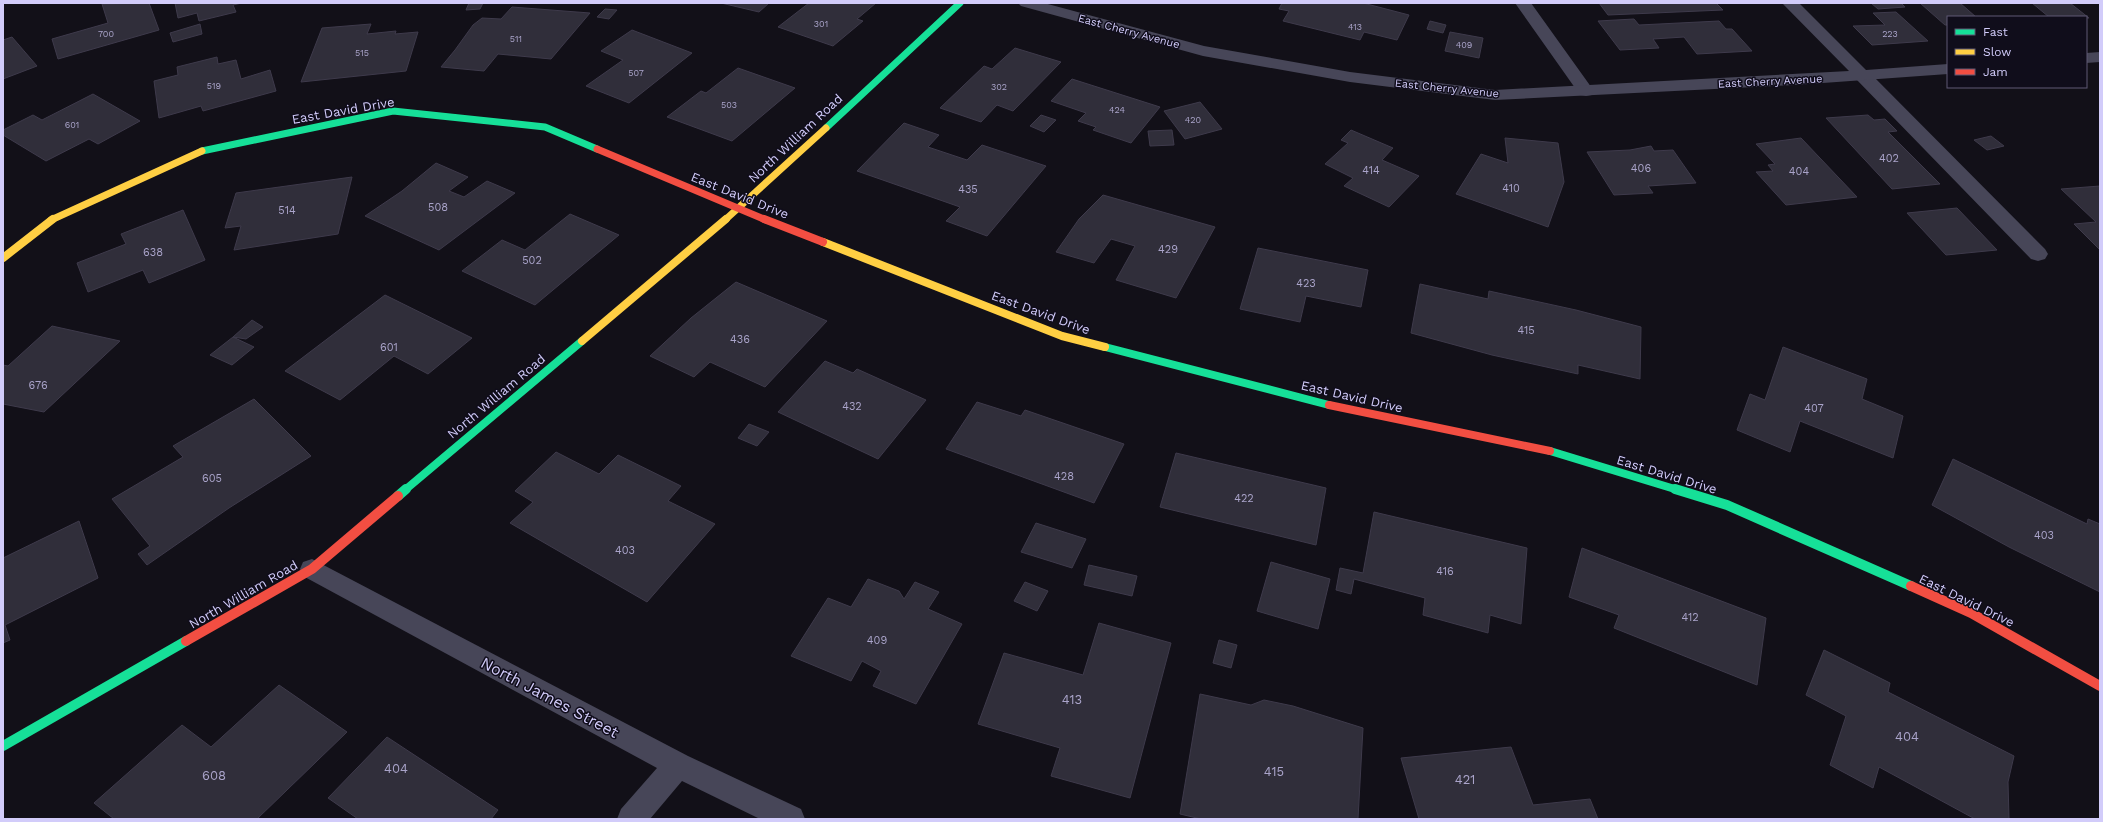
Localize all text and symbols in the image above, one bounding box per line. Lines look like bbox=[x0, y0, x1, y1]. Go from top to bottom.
street label: East Cherry Avenue bbox=[1077, 12, 1181, 51]
legend bbox=[1947, 16, 2087, 88]
house number: 301 bbox=[814, 19, 828, 29]
house number: 413 bbox=[1348, 22, 1362, 32]
text: Fast bbox=[1983, 25, 2008, 39]
house number: 700 bbox=[98, 29, 114, 39]
house number: 223 bbox=[1882, 29, 1898, 39]
house number: 511 bbox=[510, 34, 522, 44]
house number: 409 bbox=[1456, 40, 1472, 50]
text: Slow bbox=[1983, 45, 2011, 59]
house number: 515 bbox=[355, 48, 369, 58]
text: Jam bbox=[1983, 65, 2008, 79]
house number: 507 bbox=[628, 68, 644, 78]
street label: East Cherry Avenue bbox=[1717, 72, 1823, 91]
street label: East Cherry Avenue bbox=[1394, 77, 1500, 100]
house number: 519 bbox=[207, 81, 221, 91]
house number: 302 bbox=[991, 82, 1007, 92]
street label: North William Road bbox=[745, 91, 845, 186]
street label: East David Drive bbox=[291, 94, 396, 127]
house number: 503 bbox=[721, 100, 737, 110]
house number: 424 bbox=[1109, 105, 1125, 115]
house number: 420 bbox=[1185, 115, 1202, 125]
house number: 601 bbox=[65, 120, 79, 130]
house number: 402 bbox=[1879, 152, 1899, 165]
house number: 406 bbox=[1631, 162, 1651, 175]
house number: 414 bbox=[1362, 164, 1380, 177]
house number: 404 bbox=[1789, 165, 1809, 178]
street label: East David Drive bbox=[689, 169, 791, 222]
house number: 410 bbox=[1502, 182, 1520, 195]
house number: 435 bbox=[958, 183, 978, 196]
house number: 508 bbox=[428, 201, 448, 214]
house number: 514 bbox=[278, 204, 296, 217]
house number: 429 bbox=[1158, 243, 1178, 256]
house number: 638 bbox=[143, 246, 163, 259]
house number: 502 bbox=[522, 254, 542, 267]
house number: 423 bbox=[1296, 277, 1316, 290]
street label: East David Drive bbox=[989, 288, 1092, 337]
house number: 415 bbox=[1517, 324, 1535, 337]
house number: 436 bbox=[730, 333, 750, 346]
house number: 601 bbox=[380, 341, 398, 354]
street label: North William Road bbox=[444, 351, 548, 442]
street label: East David Drive bbox=[1300, 377, 1404, 415]
house number: 676 bbox=[28, 379, 48, 392]
house number: 432 bbox=[842, 400, 862, 413]
house number: 407 bbox=[1804, 402, 1824, 415]
street label: East David Drive bbox=[1615, 452, 1719, 497]
house number: 428 bbox=[1054, 470, 1074, 483]
house number: 605 bbox=[202, 472, 222, 485]
house number: 422 bbox=[1234, 492, 1254, 505]
house number: 403 bbox=[2034, 529, 2054, 542]
house number: 403 bbox=[615, 544, 635, 557]
street label: North William Road bbox=[186, 557, 300, 632]
house number: 416 bbox=[1436, 565, 1454, 578]
street label: East David Drive bbox=[1917, 571, 2017, 630]
house number: 412 bbox=[1681, 611, 1699, 624]
house number: 409 bbox=[867, 634, 887, 647]
street label: North James Street bbox=[478, 653, 622, 742]
house number: 413 bbox=[1062, 692, 1082, 707]
house number: 404 bbox=[1895, 729, 1919, 744]
house number: 404 bbox=[384, 761, 408, 776]
house number: 415 bbox=[1264, 764, 1284, 779]
house number: 608 bbox=[202, 768, 226, 783]
house number: 421 bbox=[1455, 772, 1475, 787]

